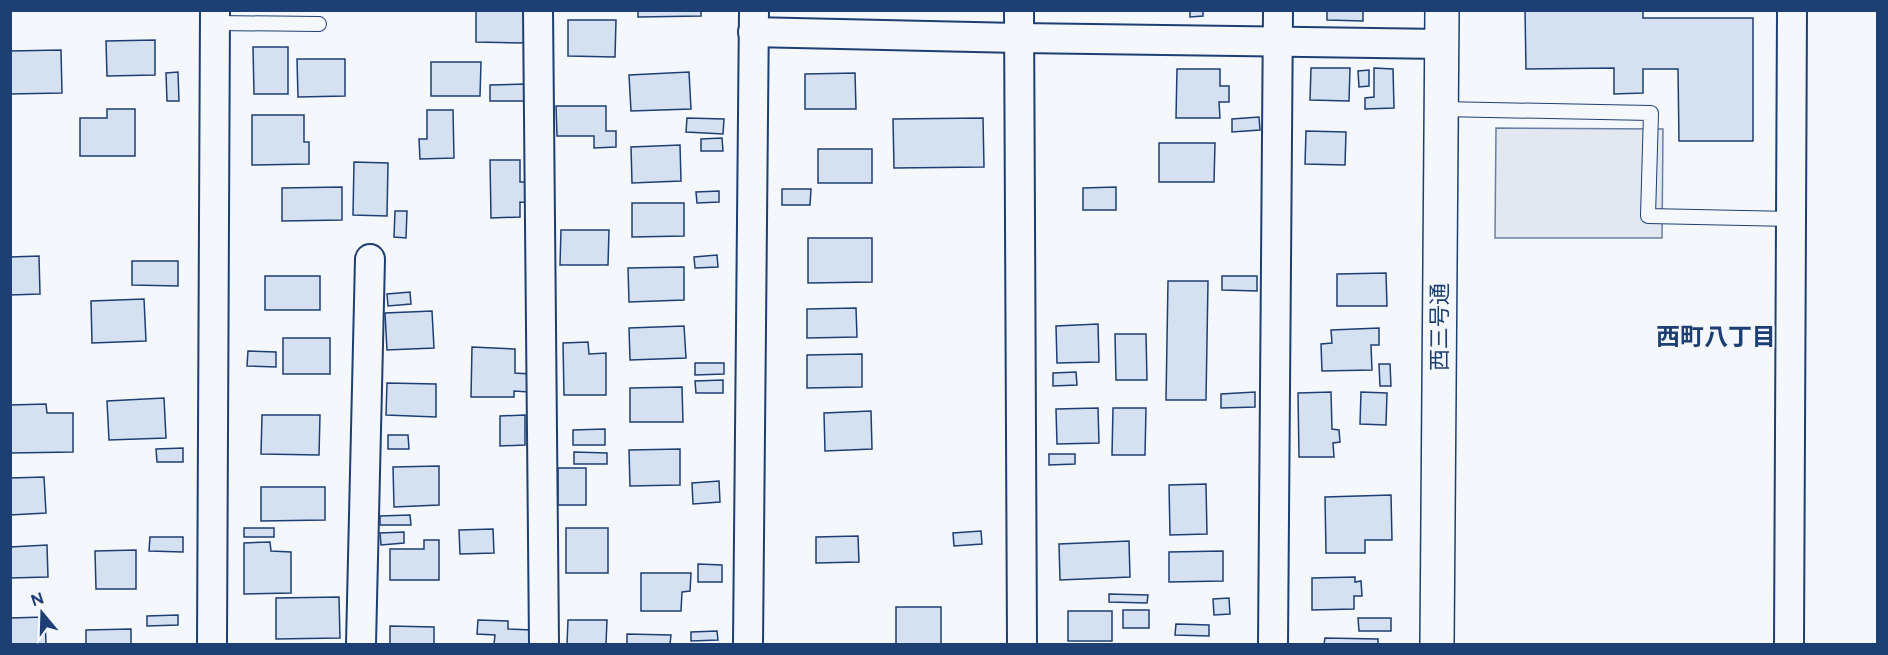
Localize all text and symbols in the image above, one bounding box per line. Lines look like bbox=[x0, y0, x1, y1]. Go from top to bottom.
street label: 西三号通 bbox=[1426, 283, 1453, 371]
district label: 西町八丁目 bbox=[1656, 322, 1776, 351]
north arrow bbox=[12, 583, 72, 643]
text: N bbox=[28, 588, 46, 610]

